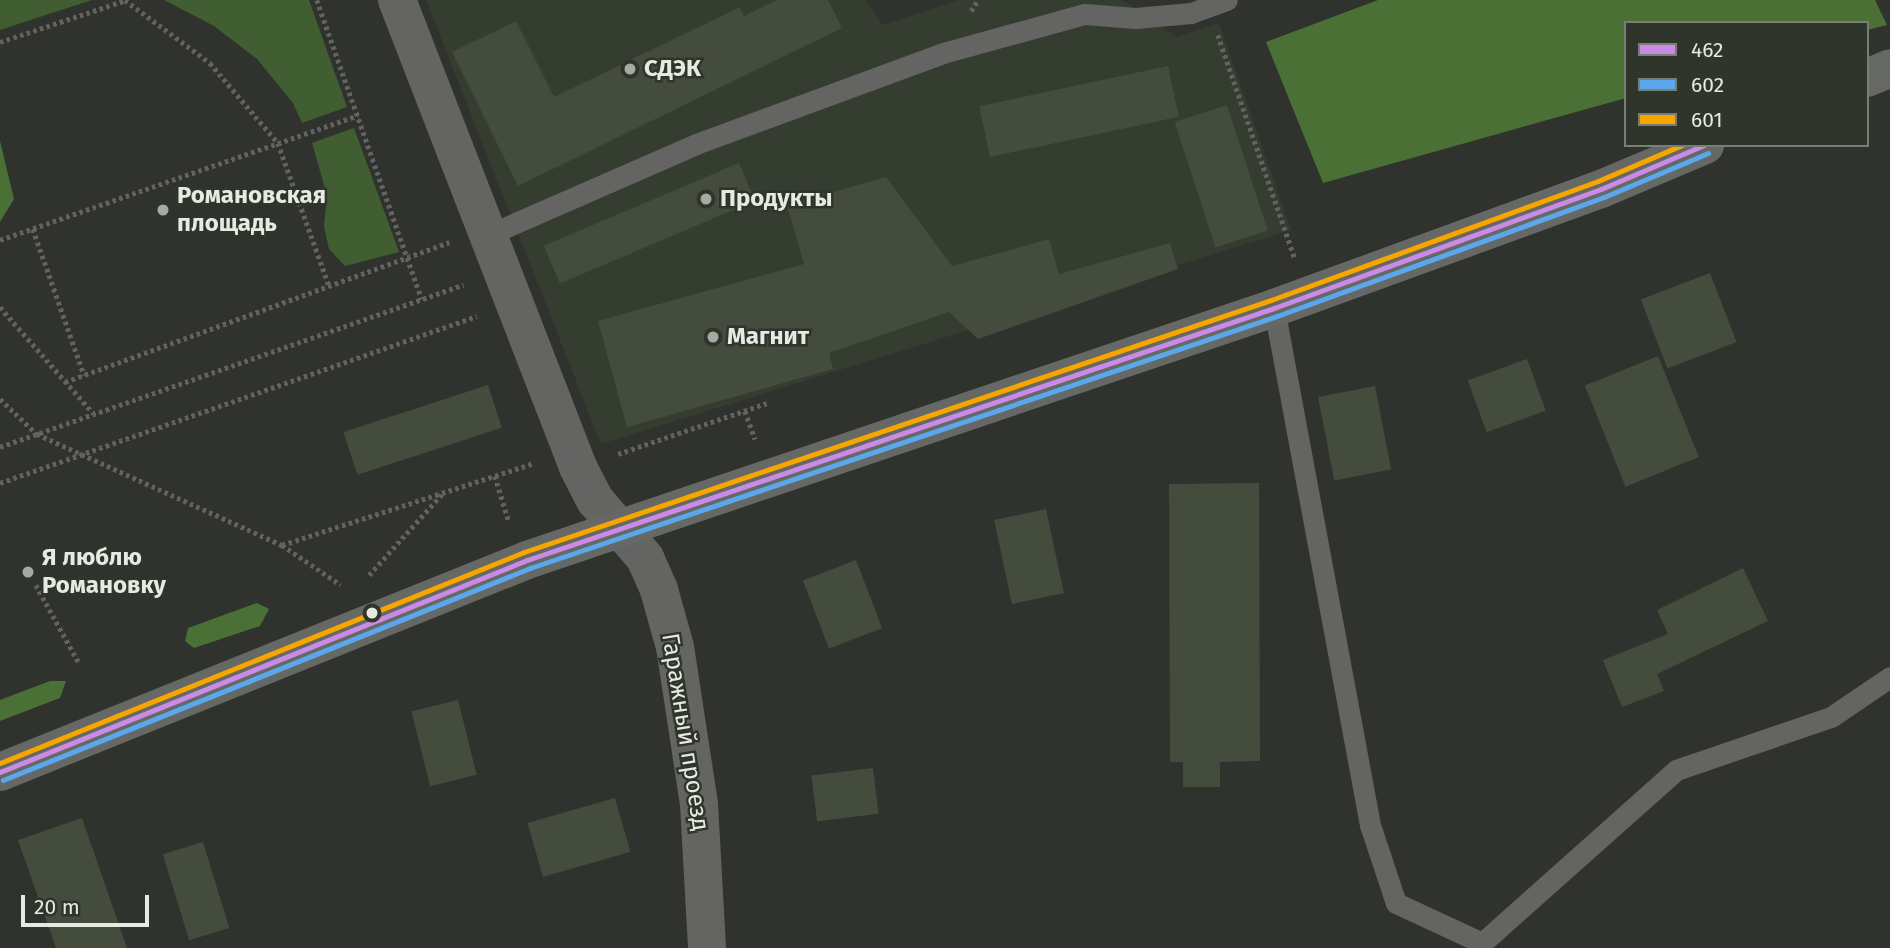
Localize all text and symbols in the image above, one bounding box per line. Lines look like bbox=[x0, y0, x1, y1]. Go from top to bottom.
legend bbox=[1624, 21, 1869, 147]
text: 462 bbox=[1691, 37, 1724, 63]
place label: СДЭК bbox=[644, 55, 701, 83]
marker: СДЭК bbox=[622, 61, 638, 77]
text: 602 bbox=[1691, 72, 1724, 98]
text: 601 bbox=[1691, 107, 1722, 133]
place label: Романовская площадь bbox=[177, 182, 326, 238]
place label: Продукты bbox=[720, 185, 833, 213]
marker: Продукты bbox=[698, 191, 714, 207]
marker: Романовская площадь bbox=[155, 202, 171, 218]
place label: Магнит bbox=[727, 323, 809, 351]
marker: Магнит bbox=[705, 329, 721, 345]
place label: Я люблю Романовку bbox=[42, 544, 166, 600]
marker: Я люблю Романовку bbox=[20, 564, 36, 580]
unlabelled marker bbox=[365, 606, 379, 620]
street label: Гаражный проезд bbox=[655, 631, 715, 833]
scale bar bbox=[24, 881, 152, 925]
text: 20 m bbox=[34, 894, 80, 920]

